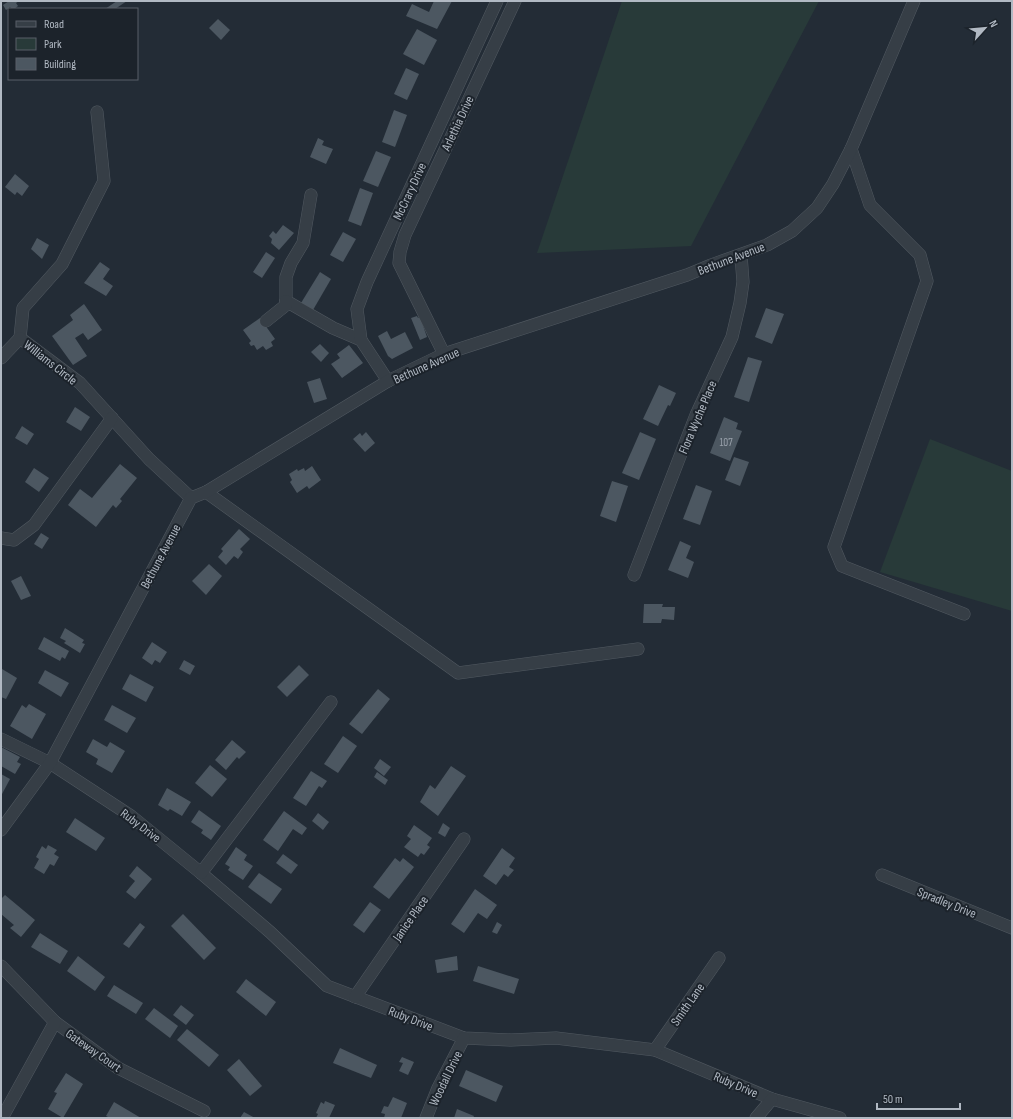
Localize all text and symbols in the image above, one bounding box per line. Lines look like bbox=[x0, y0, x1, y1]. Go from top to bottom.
legend bbox=[8, 8, 138, 80]
north arrow bbox=[965, 8, 1005, 48]
text: Road bbox=[44, 17, 64, 32]
text: N bbox=[986, 18, 1001, 29]
text: Park bbox=[44, 37, 62, 52]
text: Building bbox=[44, 57, 76, 72]
street label: Arlethia Drive bbox=[438, 93, 478, 154]
street label: McCrary Drive bbox=[390, 160, 430, 223]
street label: Bethune Avenue bbox=[696, 239, 767, 279]
street label: Williams Circle bbox=[20, 337, 80, 389]
street label: Bethune Avenue bbox=[391, 344, 462, 388]
street label: Flora Wyche Place bbox=[675, 378, 721, 456]
house number: 107 bbox=[719, 436, 733, 449]
street label: Bethune Avenue bbox=[137, 522, 185, 591]
street label: Ruby Drive bbox=[117, 805, 164, 846]
street label: Spradley Drive bbox=[915, 884, 978, 922]
street label: Janice Place bbox=[389, 893, 432, 945]
street label: Smith Lane bbox=[667, 980, 708, 1029]
street label: Ruby Drive bbox=[386, 1003, 435, 1035]
street label: Gateway Court bbox=[62, 1026, 124, 1076]
street label: Woodall Drive bbox=[426, 1048, 466, 1108]
street label: Ruby Drive bbox=[711, 1068, 760, 1101]
scale bar bbox=[877, 1085, 960, 1111]
text: 50 m bbox=[883, 1092, 903, 1107]

